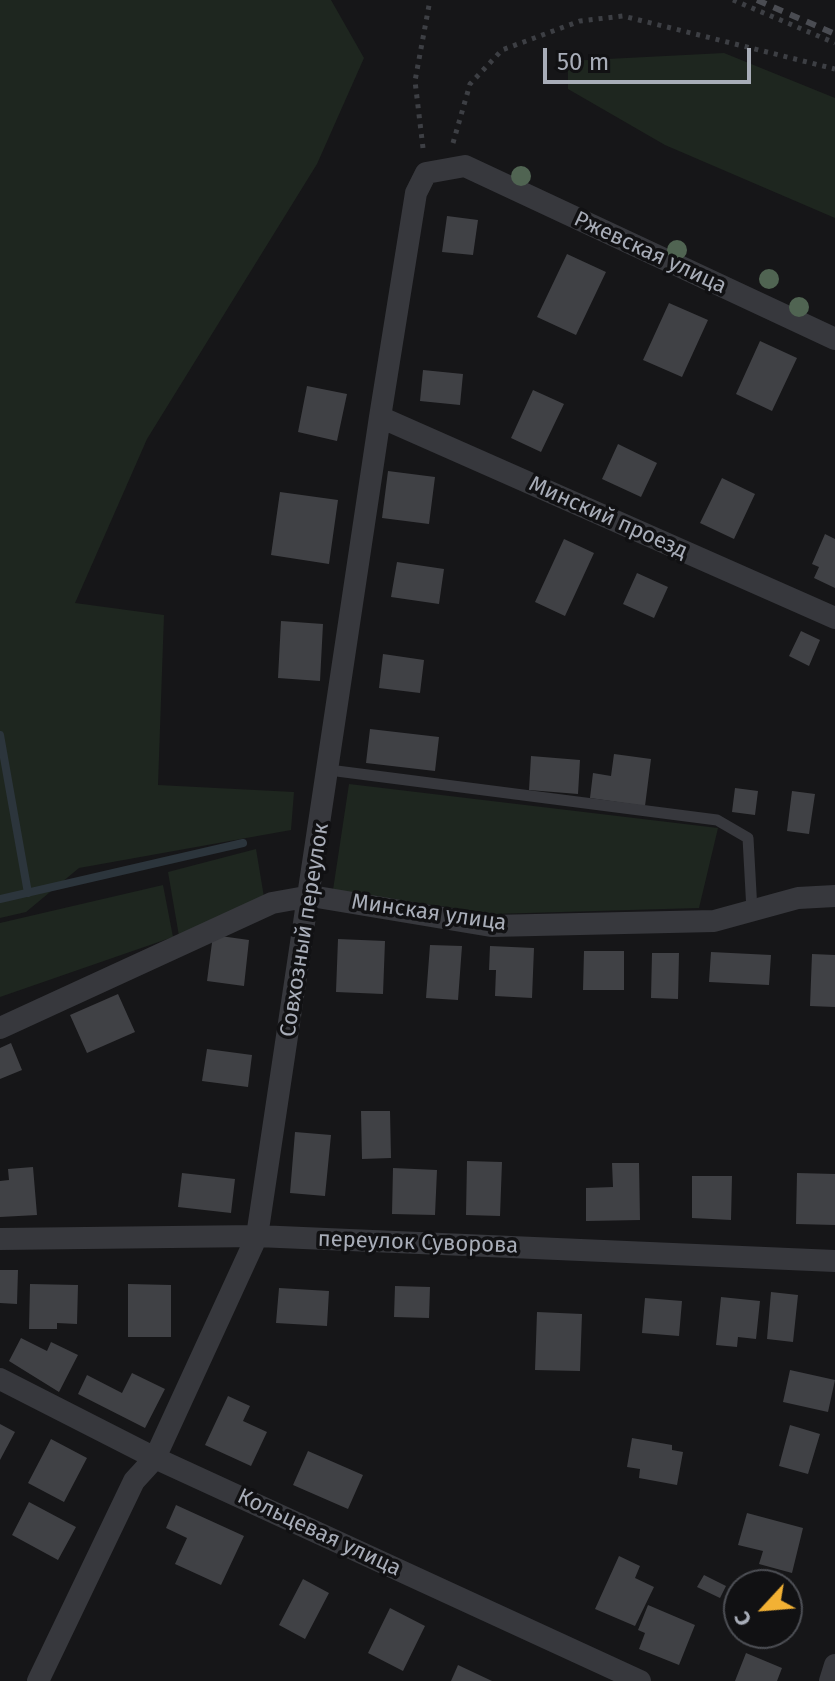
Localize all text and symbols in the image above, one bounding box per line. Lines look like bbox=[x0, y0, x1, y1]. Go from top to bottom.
scale bar bbox=[547, 32, 755, 82]
text: 50 m bbox=[557, 48, 609, 76]
street label: Ржевская улица bbox=[570, 206, 730, 300]
street label: Минский проезд bbox=[525, 471, 691, 565]
street label: Совхозный переулок bbox=[275, 821, 335, 1039]
street label: Минская улица bbox=[350, 889, 508, 937]
street label: переулок Суворова bbox=[317, 1226, 519, 1260]
street label: Кольцевая улица bbox=[233, 1484, 405, 1582]
north arrow bbox=[723, 1569, 803, 1649]
text: С bbox=[728, 1607, 758, 1630]

